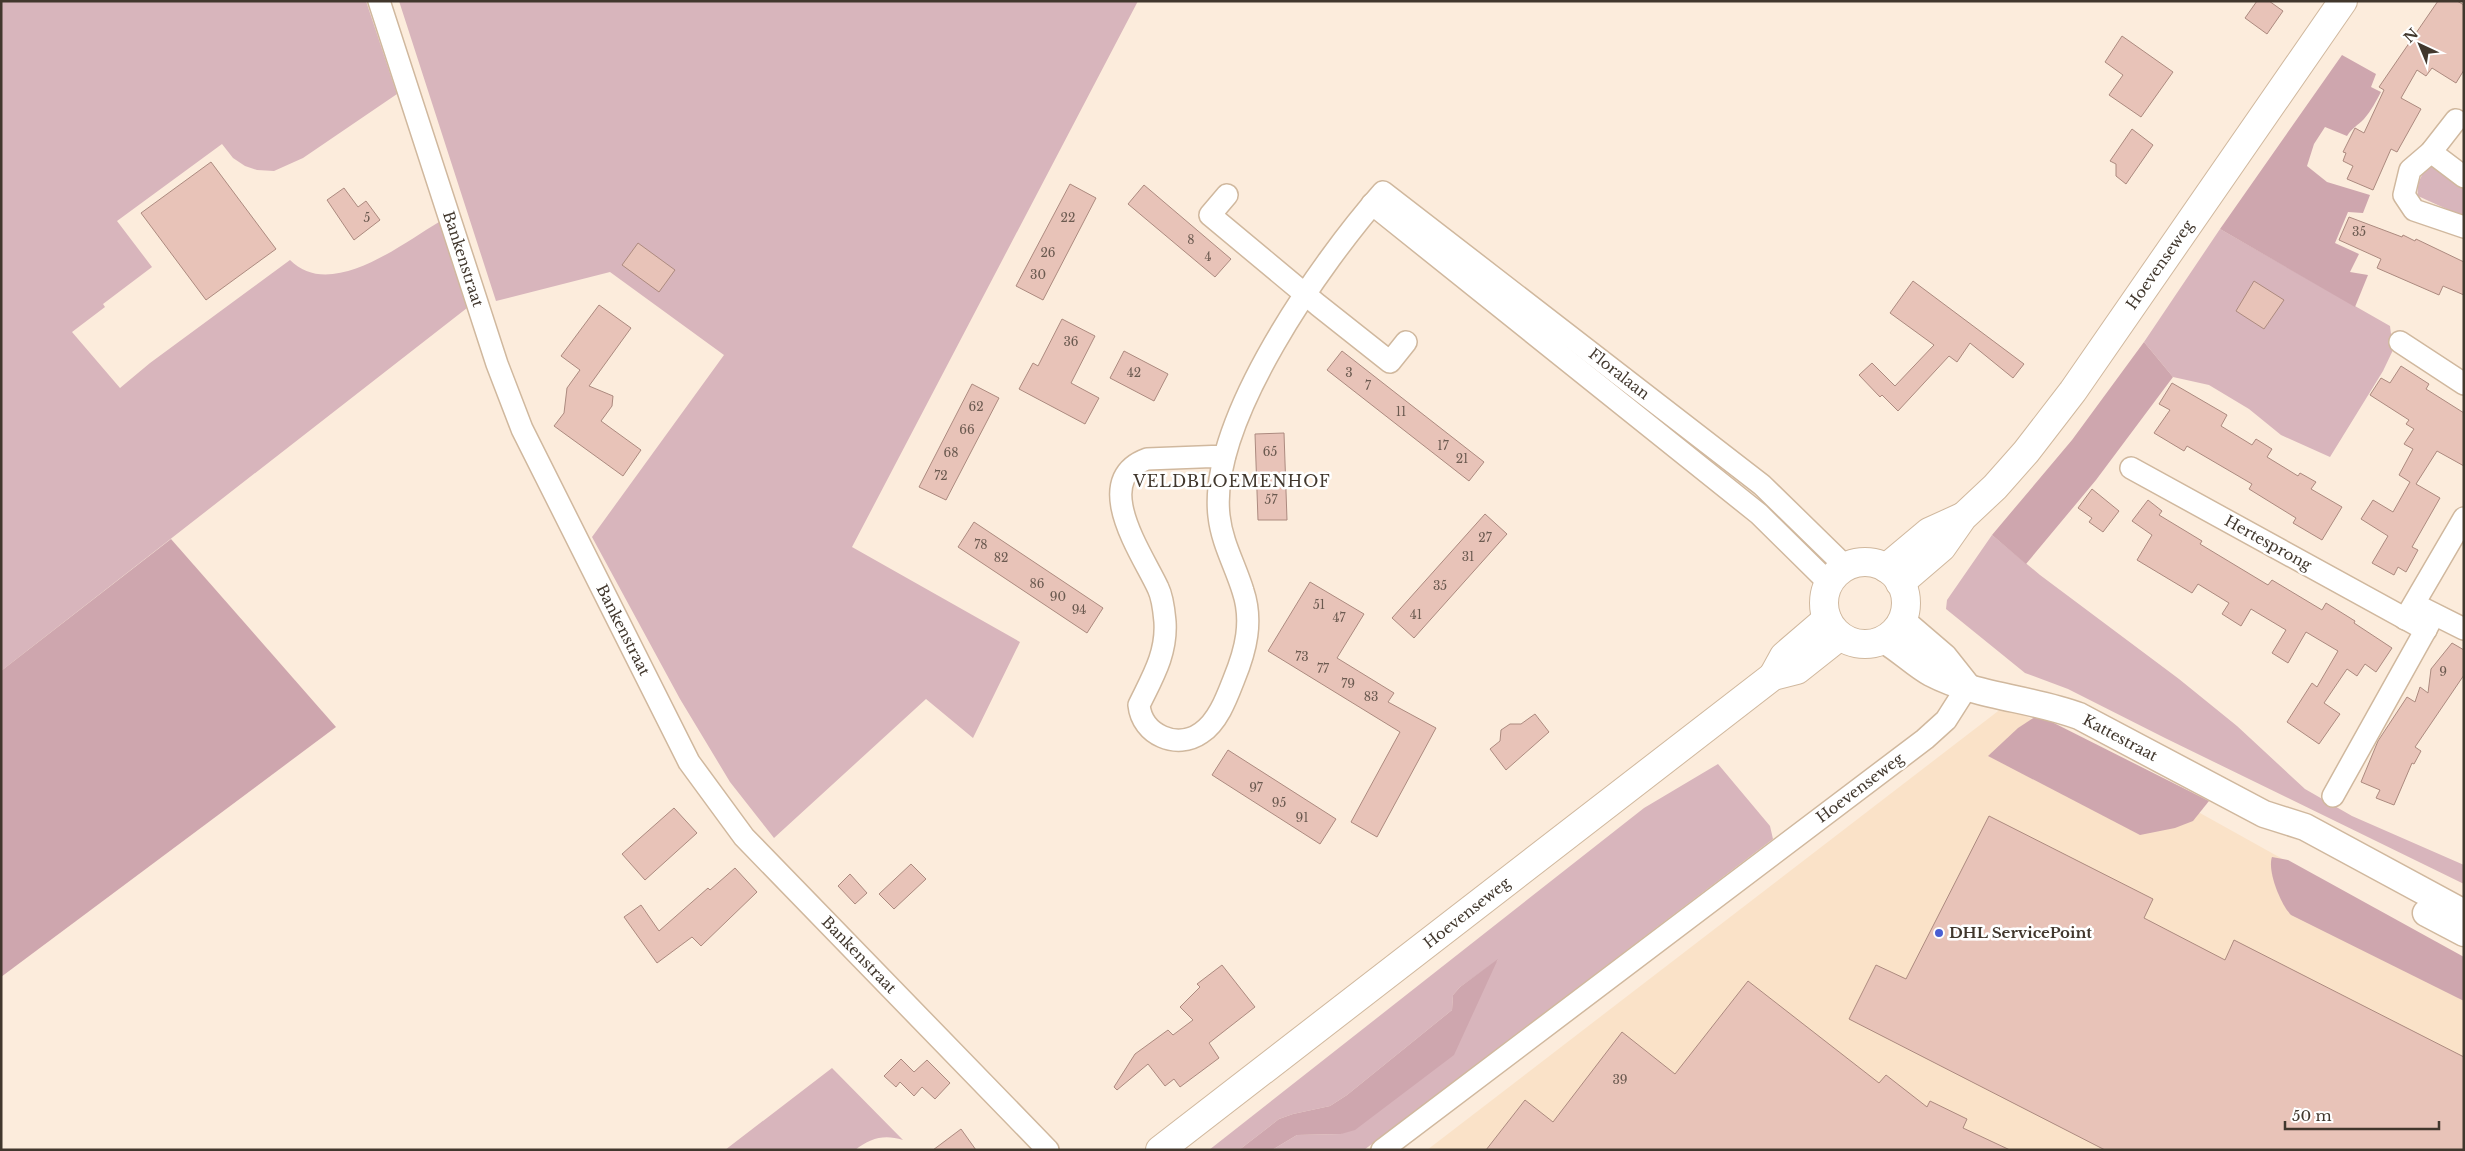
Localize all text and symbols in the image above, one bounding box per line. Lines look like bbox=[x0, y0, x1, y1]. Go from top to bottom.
north arrow bbox=[2395, 20, 2445, 70]
text: N bbox=[2400, 25, 2422, 47]
street label: Bankenstraat bbox=[439, 208, 488, 309]
house number: 5 bbox=[364, 210, 371, 225]
house number: 22 bbox=[1061, 210, 1075, 225]
street label: Hoevenseweg bbox=[2122, 216, 2198, 313]
house number: 35 bbox=[2352, 224, 2366, 239]
house number: 8 bbox=[1187, 232, 1195, 247]
house number: 26 bbox=[1040, 245, 1056, 260]
house number: 4 bbox=[1204, 249, 1212, 264]
house number: 30 bbox=[1030, 267, 1046, 282]
house number: 36 bbox=[1063, 334, 1079, 349]
street label: Floralaan bbox=[1585, 344, 1654, 403]
house number: 42 bbox=[1127, 365, 1141, 380]
house number: 3 bbox=[1345, 365, 1353, 380]
house number: 7 bbox=[1365, 378, 1372, 393]
house number: 62 bbox=[968, 399, 984, 414]
house number: 11 bbox=[1396, 404, 1406, 419]
house number: 66 bbox=[959, 422, 975, 437]
house number: 17 bbox=[1437, 438, 1450, 453]
house number: 65 bbox=[1263, 444, 1277, 459]
house number: 68 bbox=[944, 445, 959, 460]
house number: 21 bbox=[1456, 451, 1468, 466]
house number: 72 bbox=[934, 468, 948, 483]
district label: VELDBLOEMENHOF bbox=[1132, 471, 1331, 491]
house number: 57 bbox=[1265, 492, 1278, 507]
street label: Hertesprong bbox=[2221, 511, 2316, 575]
house number: 27 bbox=[1478, 530, 1493, 545]
house number: 78 bbox=[974, 537, 988, 552]
house number: 31 bbox=[1462, 549, 1474, 564]
house number: 82 bbox=[994, 550, 1008, 565]
house number: 86 bbox=[1030, 576, 1045, 591]
house number: 35 bbox=[1433, 578, 1447, 593]
street label: Bankenstraat bbox=[592, 581, 655, 679]
house number: 90 bbox=[1050, 589, 1066, 604]
house number: 51 bbox=[1313, 597, 1325, 612]
house number: 94 bbox=[1072, 602, 1086, 617]
house number: 41 bbox=[1410, 607, 1422, 622]
house number: 47 bbox=[1332, 610, 1346, 625]
house number: 73 bbox=[1295, 649, 1309, 664]
house number: 77 bbox=[1317, 661, 1330, 676]
house number: 9 bbox=[2439, 664, 2447, 679]
house number: 79 bbox=[1341, 676, 1355, 691]
house number: 83 bbox=[1364, 689, 1378, 704]
street label: Kattestraat bbox=[2080, 710, 2161, 765]
street label: Hoevenseweg bbox=[1812, 748, 1908, 827]
house number: 97 bbox=[1249, 780, 1264, 795]
house number: 95 bbox=[1272, 795, 1286, 810]
house number: 91 bbox=[1295, 810, 1309, 825]
street label: Hoevenseweg bbox=[1420, 872, 1515, 952]
street label: Bankenstraat bbox=[818, 912, 901, 997]
place label: DHL ServicePoint bbox=[1949, 923, 2092, 942]
marker: DHL ServicePoint bbox=[1933, 927, 1945, 939]
house number: 39 bbox=[1612, 1072, 1628, 1087]
scale bar bbox=[2285, 1098, 2439, 1130]
text: 50 m bbox=[2292, 1106, 2332, 1125]

